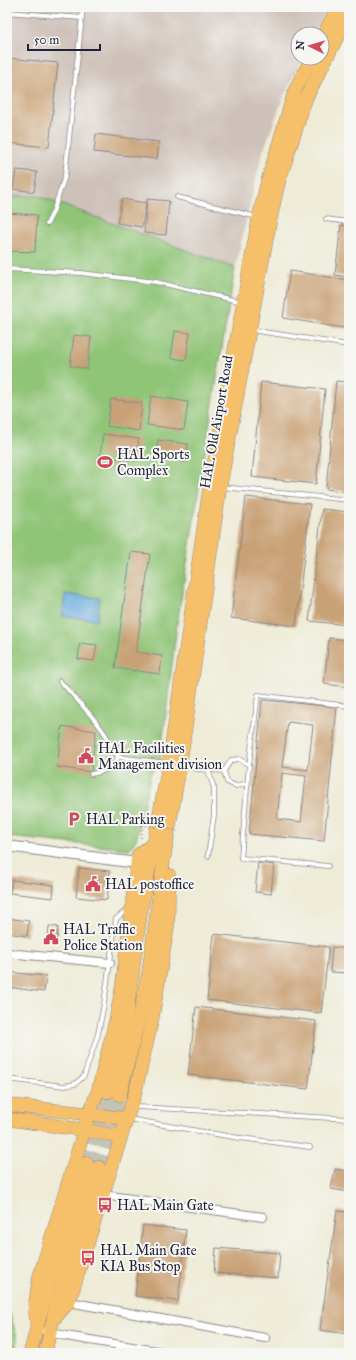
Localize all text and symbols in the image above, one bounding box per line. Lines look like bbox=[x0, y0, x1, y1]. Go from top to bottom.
scale bar bbox=[28, 26, 100, 52]
north arrow bbox=[290, 26, 330, 66]
text: 50 m bbox=[34, 33, 59, 47]
text: N bbox=[294, 39, 307, 50]
street label: HAL Old Airport Road bbox=[196, 354, 237, 490]
place label: HAL Sports Complex bbox=[117, 446, 189, 479]
sports icon: HAL Sports Complex bbox=[96, 453, 114, 471]
place label: HAL Facilities Management division bbox=[98, 740, 223, 773]
public building icon: HAL Facilities Management division bbox=[77, 747, 95, 765]
parking icon: HAL Parking bbox=[65, 810, 83, 828]
place label: HAL Parking bbox=[86, 811, 165, 828]
public building icon: HAL postoffice bbox=[84, 875, 102, 893]
place label: HAL postoffice bbox=[105, 876, 194, 893]
place label: HAL Traffic Police Station bbox=[63, 921, 143, 954]
public building icon: HAL Traffic Police Station bbox=[42, 928, 60, 946]
bus stop icon: HAL Main Gate bbox=[96, 1196, 114, 1214]
place label: HAL Main Gate bbox=[117, 1197, 214, 1214]
place label: HAL Main Gate KIA Bus Stop bbox=[100, 1242, 197, 1275]
bus stop icon: HAL Main Gate KIA Bus Stop bbox=[79, 1249, 97, 1267]

